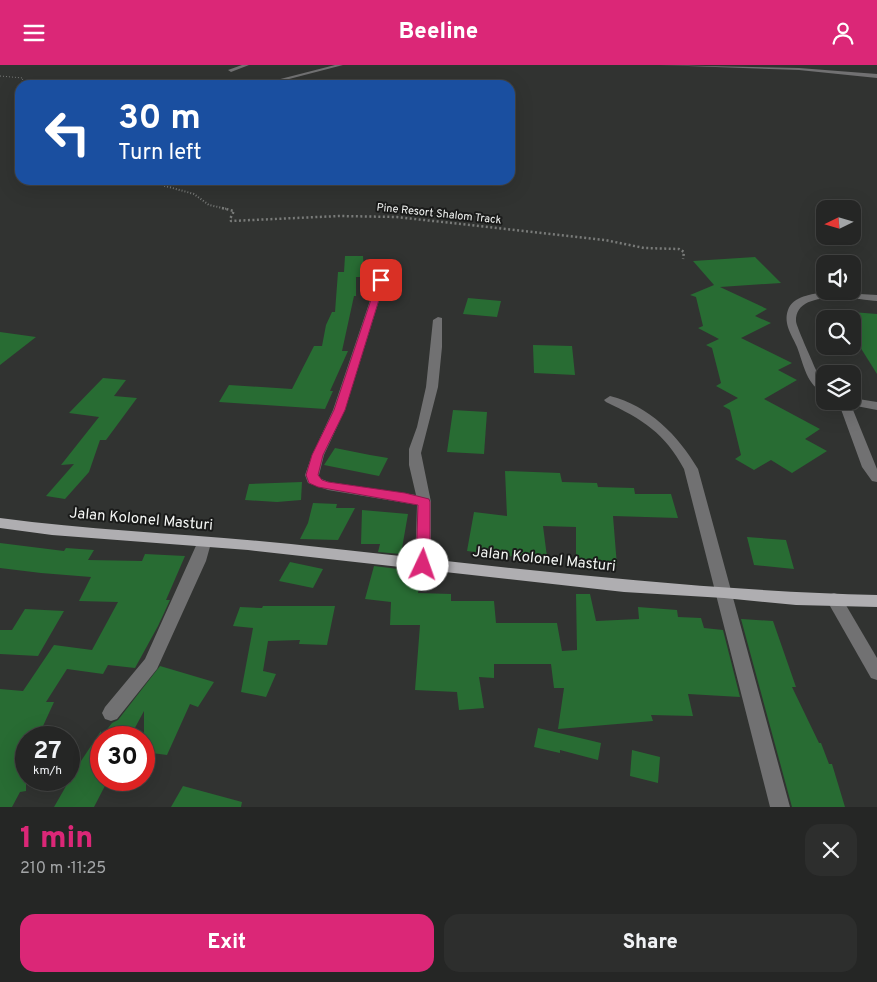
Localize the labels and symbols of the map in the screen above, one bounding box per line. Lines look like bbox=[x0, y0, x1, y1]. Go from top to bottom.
street label: Pine Resort Shalom Track bbox=[376, 200, 502, 228]
north arrow bbox=[816, 200, 861, 245]
pin bbox=[360, 259, 402, 301]
street label: Jalan Kolonel Masturi bbox=[68, 504, 214, 536]
position arrow bbox=[396, 538, 448, 590]
street label: Jalan Kolonel Masturi bbox=[471, 543, 617, 577]
speed limit sign: 30 bbox=[90, 726, 155, 791]

